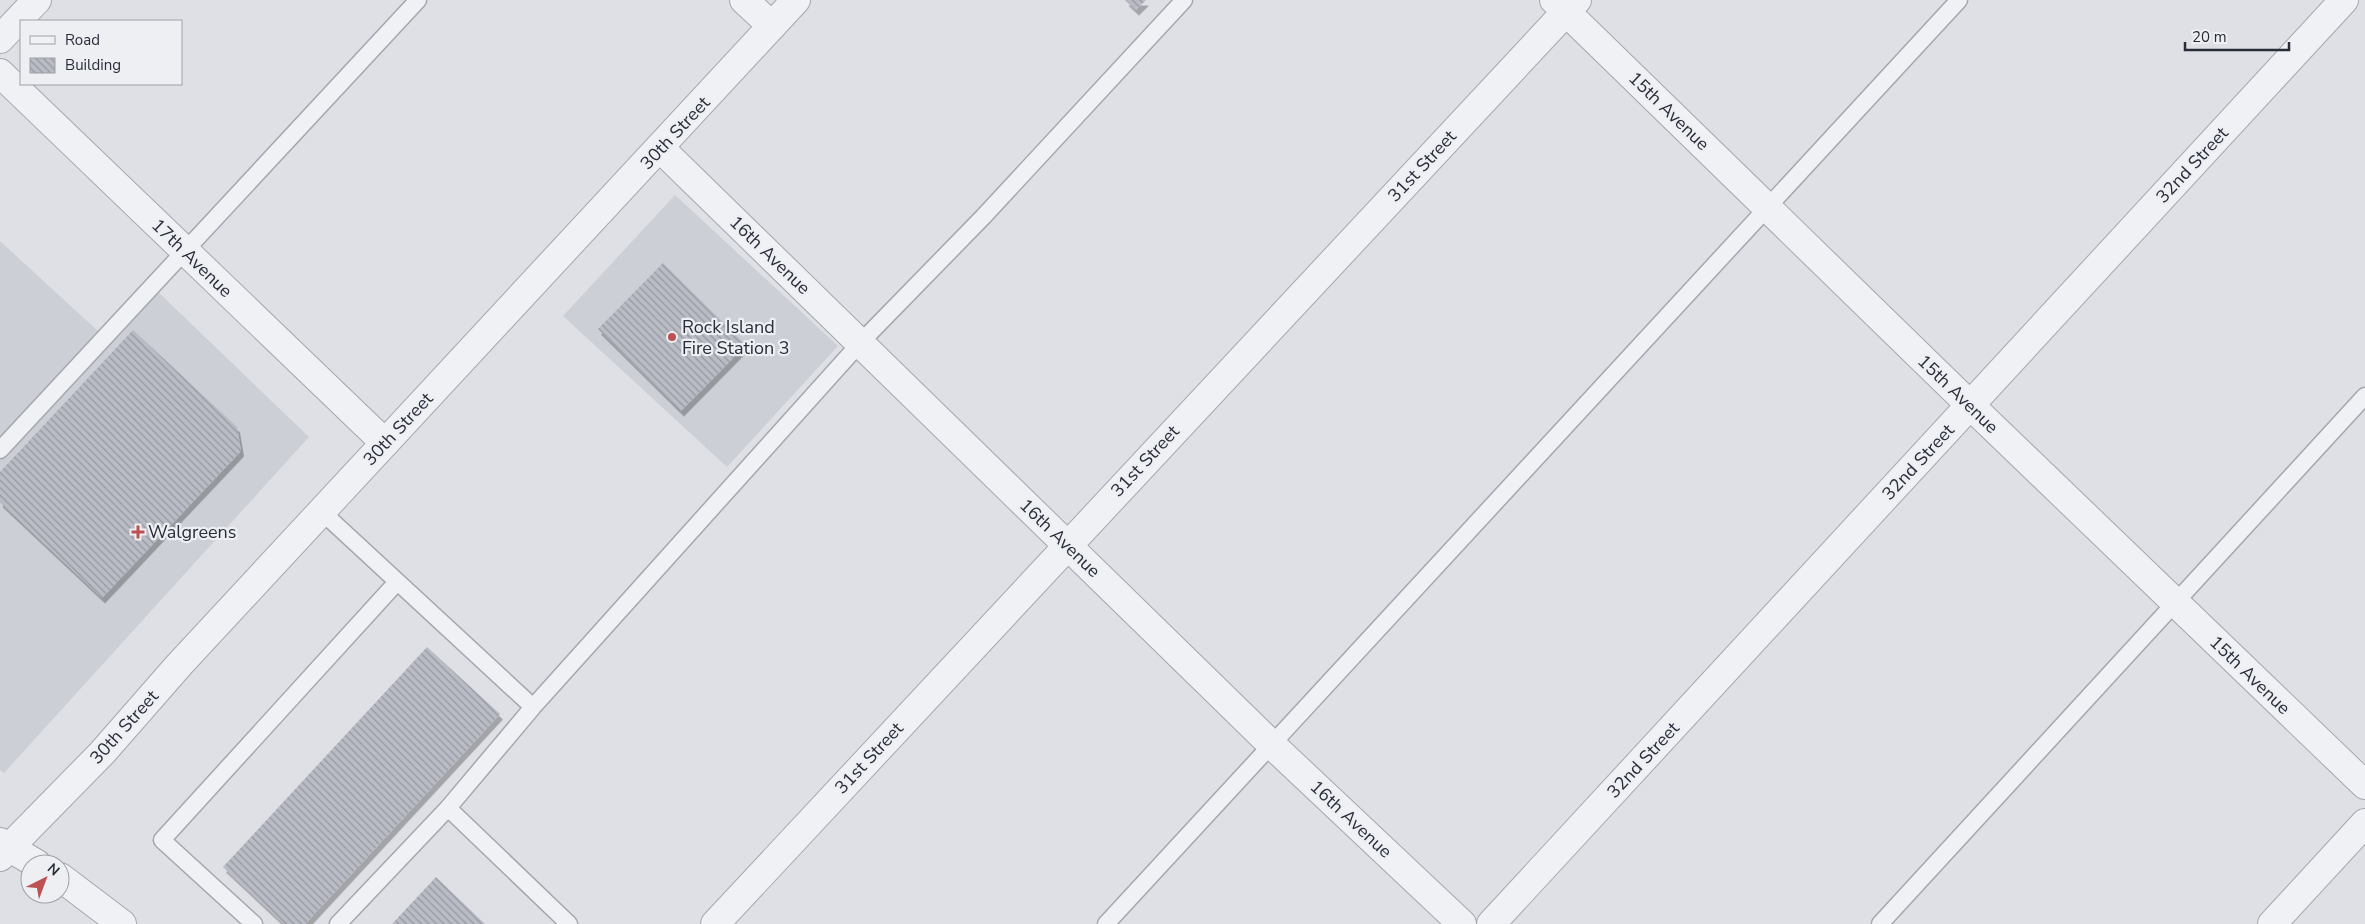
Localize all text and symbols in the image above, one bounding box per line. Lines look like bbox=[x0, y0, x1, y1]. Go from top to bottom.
legend bbox=[20, 20, 182, 85]
scale bar bbox=[2185, 20, 2289, 52]
text: 20 m bbox=[2192, 27, 2227, 47]
text: Road bbox=[65, 30, 100, 50]
text: Building bbox=[65, 55, 121, 75]
street label: 15th Avenue bbox=[1623, 66, 1715, 156]
street label: 30th Street bbox=[635, 91, 716, 175]
street label: 32nd Street bbox=[2150, 121, 2234, 208]
street label: 31st Street bbox=[1382, 124, 1462, 207]
street label: 16th Avenue bbox=[724, 210, 816, 300]
street label: 17th Avenue bbox=[146, 213, 238, 303]
place label: Rock Island Fire Station 3 bbox=[682, 315, 790, 360]
marker: Rock Island Fire Station 3 bbox=[666, 331, 678, 343]
street label: 15th Avenue bbox=[1912, 349, 2004, 439]
street label: 30th Street bbox=[358, 387, 439, 471]
street label: 32nd Street bbox=[1876, 418, 1960, 505]
street label: 31st Street bbox=[1105, 419, 1185, 502]
street label: 16th Avenue bbox=[1014, 493, 1106, 583]
place label: Walgreens bbox=[148, 520, 236, 544]
marker: Walgreens bbox=[132, 526, 144, 538]
street label: 15th Avenue bbox=[2204, 630, 2296, 720]
street label: 30th Street bbox=[84, 684, 164, 769]
street label: 31st Street bbox=[829, 716, 909, 799]
street label: 32nd Street bbox=[1601, 716, 1685, 803]
street label: 16th Avenue bbox=[1305, 775, 1397, 863]
north arrow bbox=[20, 854, 70, 904]
text: N bbox=[43, 859, 64, 880]

